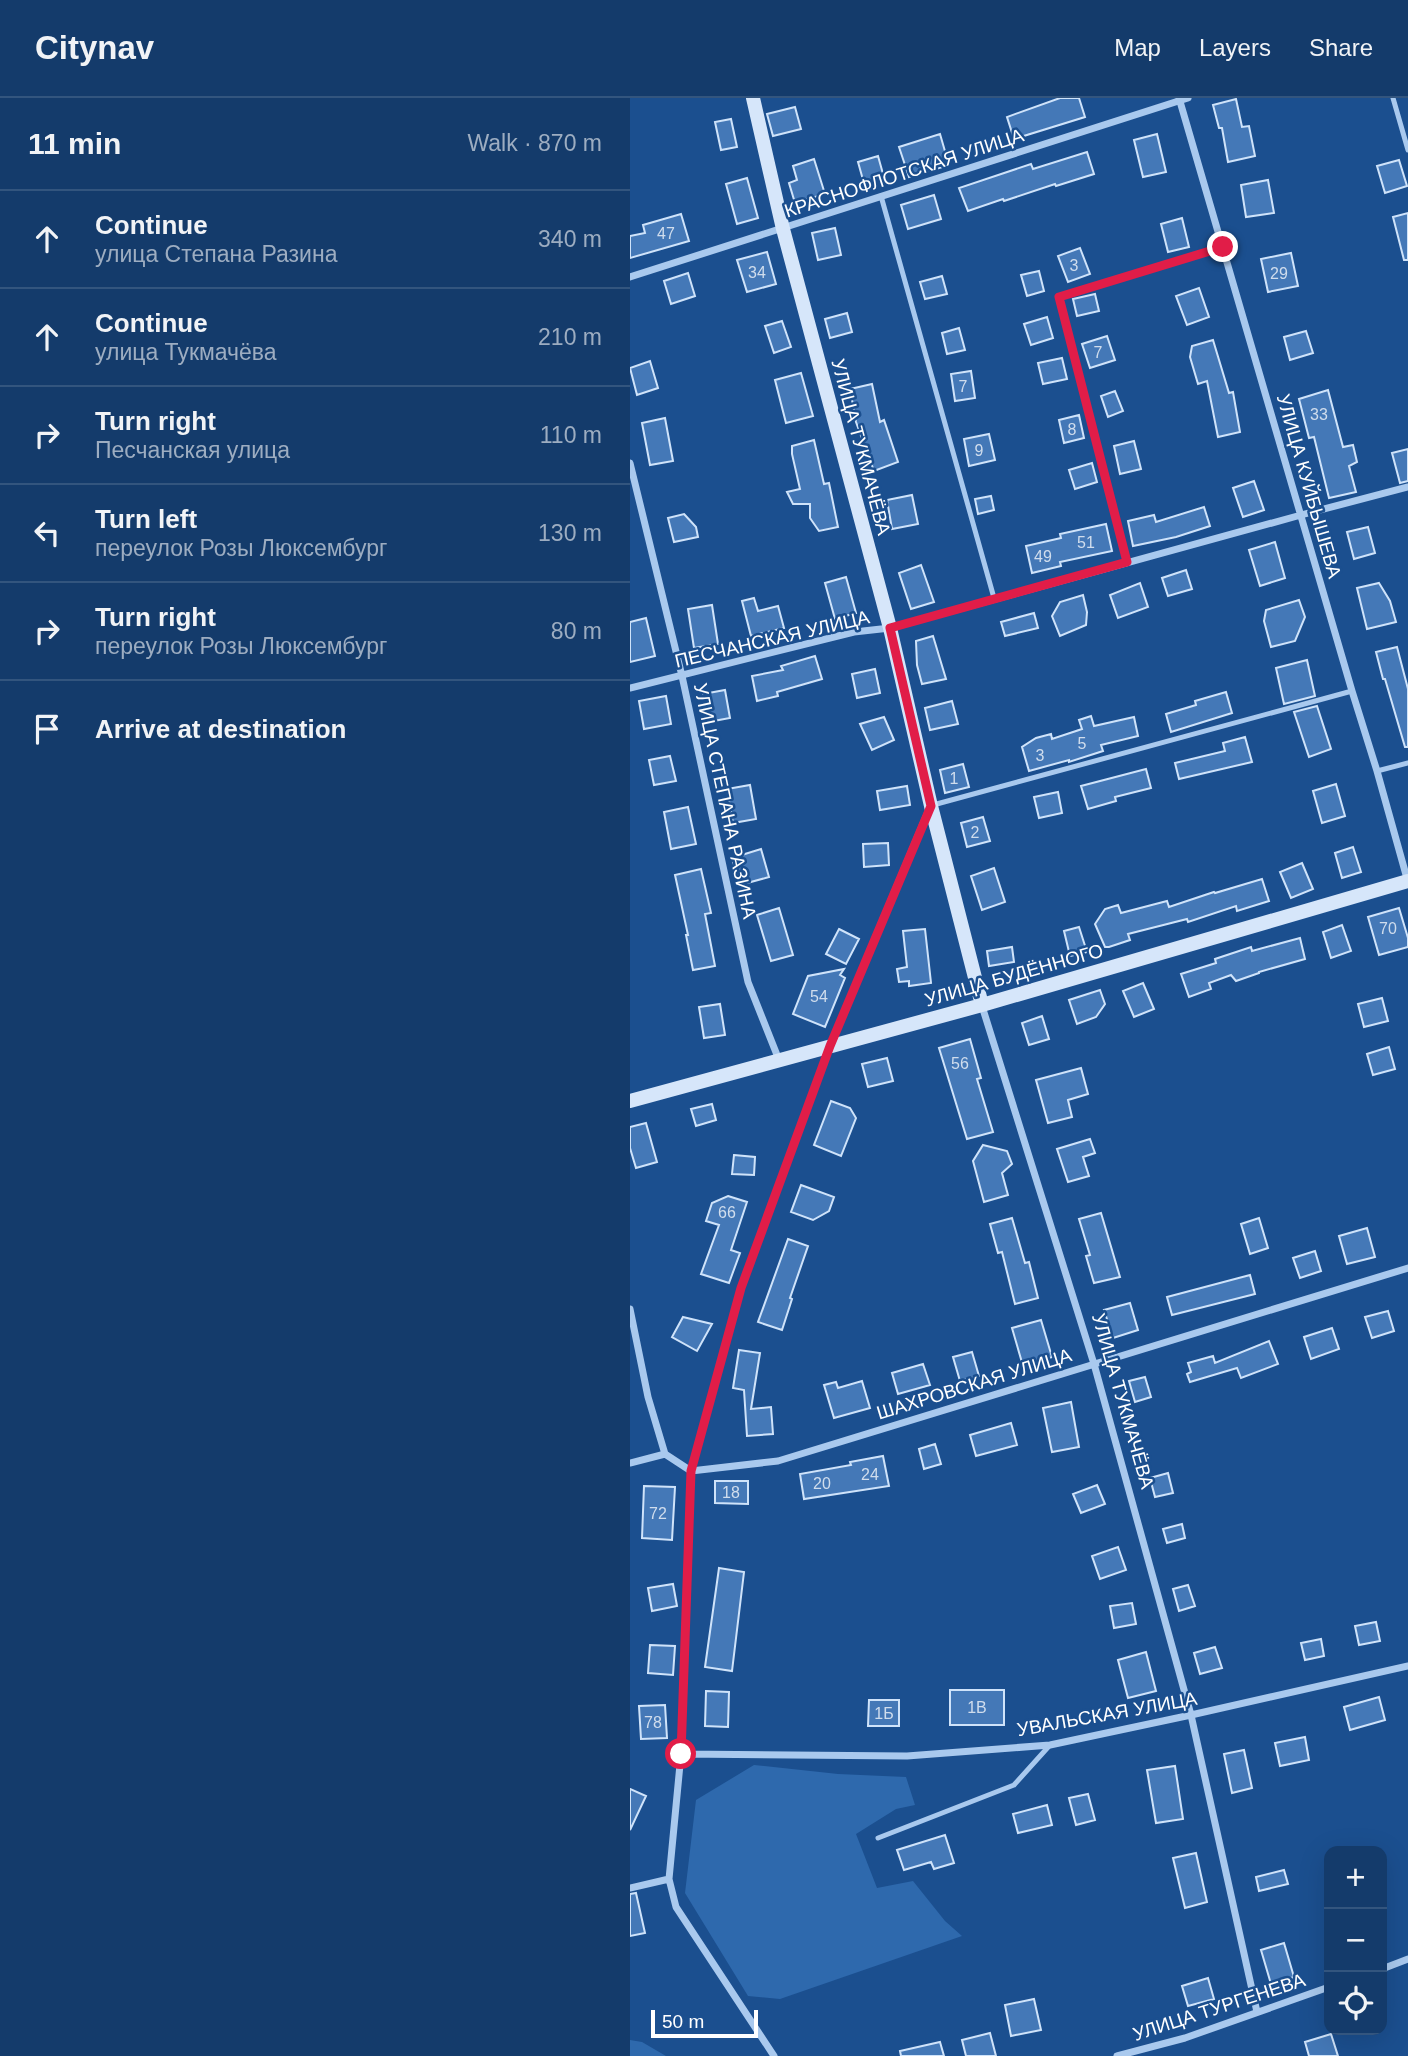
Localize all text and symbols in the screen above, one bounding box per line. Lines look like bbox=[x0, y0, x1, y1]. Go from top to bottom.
text: Citynav bbox=[35, 29, 154, 66]
text: Map bbox=[1114, 34, 1161, 61]
text: Layers bbox=[1199, 34, 1271, 61]
text: Share bbox=[1309, 34, 1373, 61]
street label: КРАСНОФЛОТСКАЯ УЛИЦА bbox=[782, 124, 1027, 222]
text: 11 min bbox=[28, 127, 121, 160]
text: Walk · 870 m bbox=[467, 130, 602, 156]
text: Continue bbox=[95, 210, 208, 240]
icon: ahead bbox=[28, 220, 66, 258]
house number: 47 bbox=[657, 225, 675, 242]
text: 340 m bbox=[538, 226, 602, 252]
route end bbox=[1207, 231, 1238, 262]
text: улица Степана Разина bbox=[95, 241, 337, 267]
house number: 3 bbox=[1070, 257, 1079, 274]
house number: 34 bbox=[748, 264, 766, 281]
house number: 29 bbox=[1270, 265, 1288, 282]
text: Continue bbox=[95, 308, 208, 338]
icon: ahead bbox=[28, 318, 66, 356]
text: 210 m bbox=[538, 324, 602, 350]
text: улица Тукмачёва bbox=[95, 339, 277, 365]
house number: 7 bbox=[1094, 344, 1103, 361]
street label: УЛИЦА ТУКМАЧЁВА bbox=[827, 357, 895, 538]
house number: 7 bbox=[959, 378, 968, 395]
street label: УЛИЦА КУЙБЫШЕВА bbox=[1273, 391, 1345, 581]
text: Turn right bbox=[95, 406, 216, 436]
house number: 33 bbox=[1310, 406, 1328, 423]
icon: right bbox=[28, 416, 66, 454]
house number: 8 bbox=[1068, 421, 1077, 438]
text: 110 m bbox=[540, 422, 602, 448]
text: Песчанская улица bbox=[95, 437, 290, 463]
house number: 9 bbox=[975, 442, 984, 459]
text: Turn left bbox=[95, 504, 197, 534]
icon: left bbox=[28, 514, 66, 552]
text: 130 m bbox=[538, 520, 602, 546]
house number: 51 bbox=[1077, 534, 1095, 551]
text: переулок Розы Люксембург bbox=[95, 535, 387, 561]
house number: 49 bbox=[1034, 548, 1052, 565]
text: Turn right bbox=[95, 602, 216, 632]
street label: ПЕСЧАНСКАЯ УЛИЦА bbox=[673, 606, 872, 672]
icon: right bbox=[28, 612, 66, 650]
text: 80 m bbox=[551, 618, 602, 644]
text: переулок Розы Люксембург bbox=[95, 633, 387, 659]
street label: УЛИЦА СТЕПАНА РАЗИНА bbox=[690, 681, 760, 921]
icon: arrive bbox=[28, 710, 66, 748]
text: Arrive at destination bbox=[95, 714, 346, 744]
house number: 5 bbox=[1078, 735, 1087, 752]
house number: 3 bbox=[1036, 747, 1045, 764]
house number: 1 bbox=[950, 770, 959, 787]
house number: 2 bbox=[971, 824, 980, 841]
house number: 70 bbox=[1379, 920, 1397, 937]
street label: УЛИЦА БУДЁННОГО bbox=[922, 939, 1106, 1011]
house number: 54 bbox=[810, 988, 828, 1005]
house number: 56 bbox=[951, 1055, 969, 1072]
house number: 66 bbox=[718, 1204, 736, 1221]
street label: УЛИЦА ТУКМАЧЁВА bbox=[1088, 1311, 1158, 1491]
street label: ШАХРОВСКАЯ УЛИЦА bbox=[874, 1344, 1074, 1424]
house number: 24 bbox=[861, 1466, 879, 1483]
house number: 20 bbox=[813, 1475, 831, 1492]
house number: 18 bbox=[722, 1484, 740, 1501]
house number: 72 bbox=[649, 1505, 667, 1522]
street label: УВАЛЬСКАЯ УЛИЦА bbox=[1015, 1688, 1199, 1740]
house number: 1В bbox=[967, 1699, 987, 1716]
house number: 1Б bbox=[874, 1705, 894, 1722]
house number: 78 bbox=[644, 1714, 662, 1731]
route start bbox=[665, 1738, 696, 1769]
map controls bbox=[1324, 1846, 1387, 2035]
button: + bbox=[1324, 1846, 1387, 1909]
button: − bbox=[1324, 1909, 1387, 1972]
street label: УЛИЦА ТУРГЕНЕВА bbox=[1130, 1969, 1308, 2045]
button: locate bbox=[1324, 1972, 1387, 2035]
scale bar bbox=[651, 2007, 758, 2039]
text: 50 m bbox=[662, 2011, 704, 2032]

